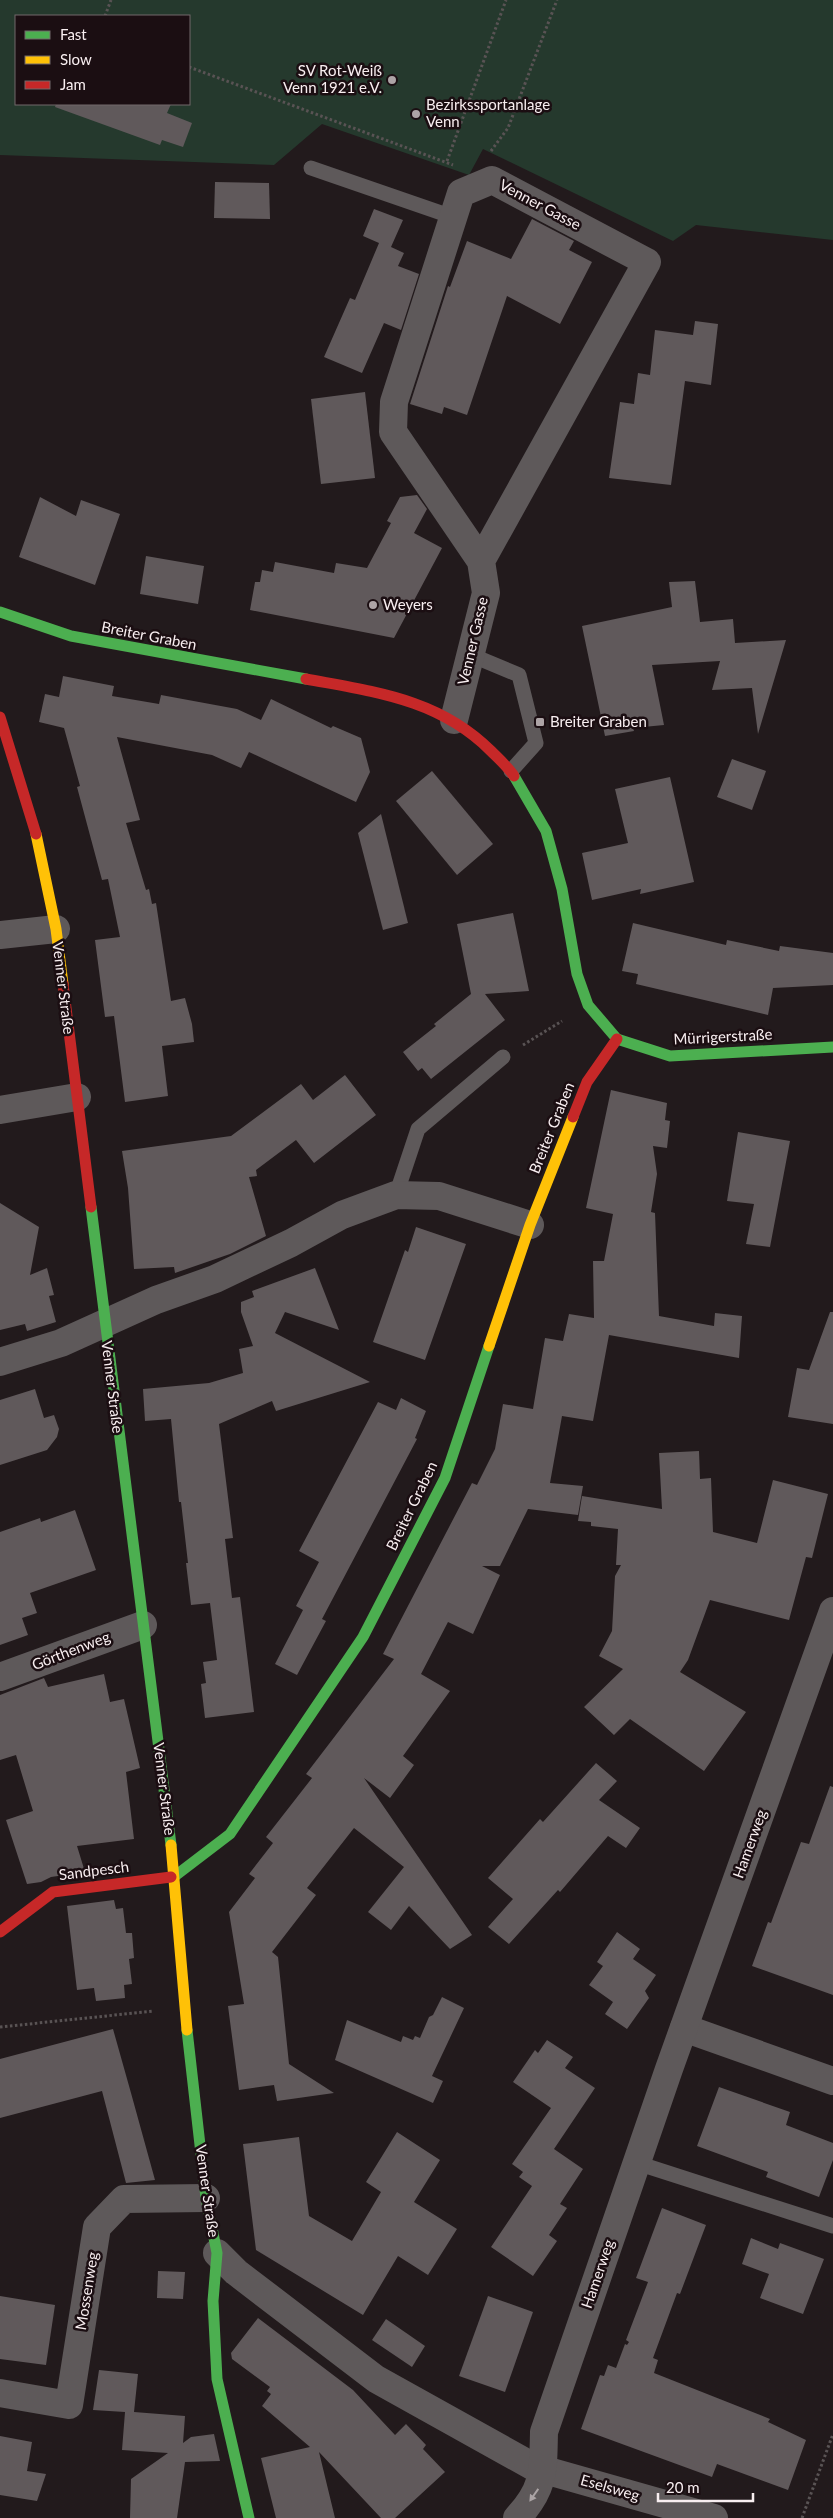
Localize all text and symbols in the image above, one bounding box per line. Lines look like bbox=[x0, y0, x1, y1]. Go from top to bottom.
legend bbox=[15, 15, 190, 105]
text: Fast bbox=[60, 25, 87, 43]
text: Slow bbox=[60, 50, 92, 68]
place label: SV Rot-Weiß Venn 1921 e.V. bbox=[283, 61, 382, 96]
marker: SV Rot-Weiß Venn 1921 e.V. bbox=[386, 74, 398, 86]
text: Jam bbox=[60, 75, 86, 93]
place label: Bezirkssportanlage Venn bbox=[426, 95, 550, 130]
marker: Bezirkssportanlage Venn bbox=[410, 108, 422, 120]
street label: Venner Gasse bbox=[497, 175, 584, 233]
place label: Weyers bbox=[383, 595, 433, 613]
street label: Venner Gasse bbox=[453, 595, 491, 687]
marker: Weyers bbox=[367, 599, 379, 611]
street label: Breiter Graben bbox=[100, 617, 198, 653]
place label: Breiter Graben bbox=[550, 712, 647, 730]
marker: Breiter Graben bbox=[534, 716, 546, 728]
street label: Venner Straße bbox=[49, 941, 79, 1035]
street label: Mürrigerstraße bbox=[673, 1024, 773, 1048]
street label: Breiter Graben bbox=[525, 1079, 578, 1176]
street label: Venner Straße bbox=[98, 1340, 128, 1434]
street label: Breiter Graben bbox=[382, 1458, 440, 1553]
street label: Görthenweg bbox=[29, 1627, 112, 1673]
street label: Venner Straße bbox=[150, 1742, 180, 1836]
street label: Hamerweg bbox=[728, 1807, 770, 1880]
street label: Sandpesch bbox=[58, 1857, 130, 1883]
street label: Venner Straße bbox=[193, 2143, 223, 2238]
street label: Hamerweg bbox=[577, 2237, 617, 2311]
street label: Mossenweg bbox=[71, 2250, 101, 2331]
street label: Eselsweg bbox=[579, 2470, 642, 2504]
scale bar bbox=[658, 2470, 753, 2502]
text: 20 m bbox=[666, 2478, 700, 2496]
one-way arrow bbox=[529, 2488, 539, 2502]

